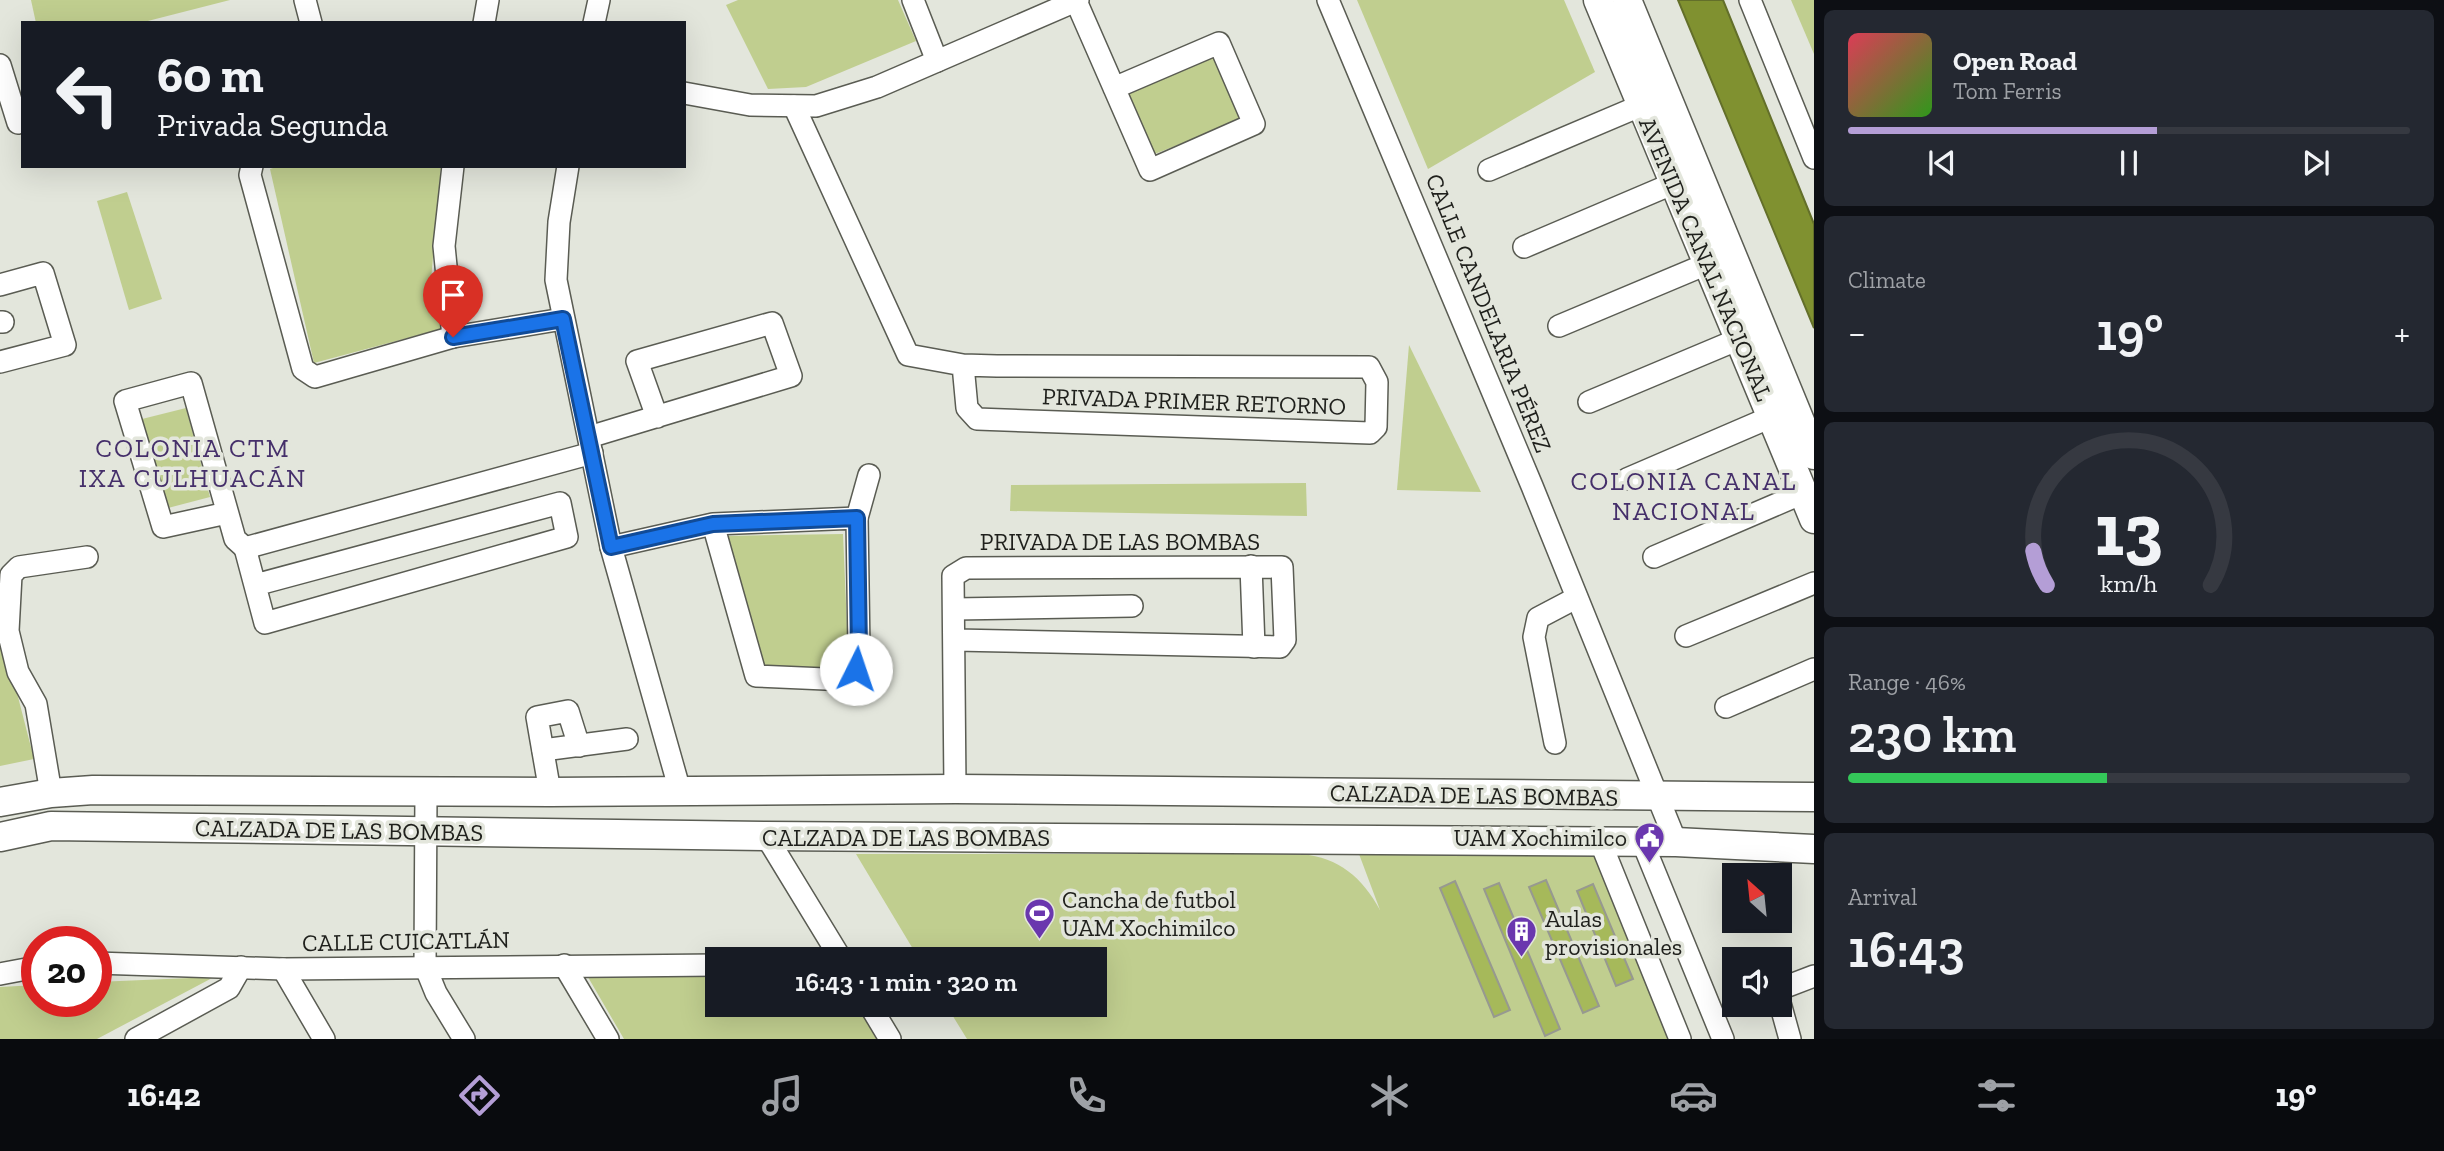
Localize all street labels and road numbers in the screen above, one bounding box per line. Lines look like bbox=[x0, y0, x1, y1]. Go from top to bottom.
street label: AVENIDA CANAL NACIONAL bbox=[1633, 113, 1779, 405]
street label: CALLE CANDELARIA PÉREZ bbox=[1420, 169, 1558, 457]
street label: PRIVADA PRIMER RETORNO bbox=[1041, 381, 1347, 421]
street label: PRIVADA DE LAS BOMBAS bbox=[980, 527, 1260, 556]
street label: CALZADA DE LAS BOMBAS bbox=[1330, 778, 1618, 812]
street label: CALZADA DE LAS BOMBAS bbox=[195, 813, 483, 847]
street label: CALZADA DE LAS BOMBAS bbox=[762, 823, 1050, 852]
street label: CALLE CUICATLÁN bbox=[302, 925, 510, 957]

